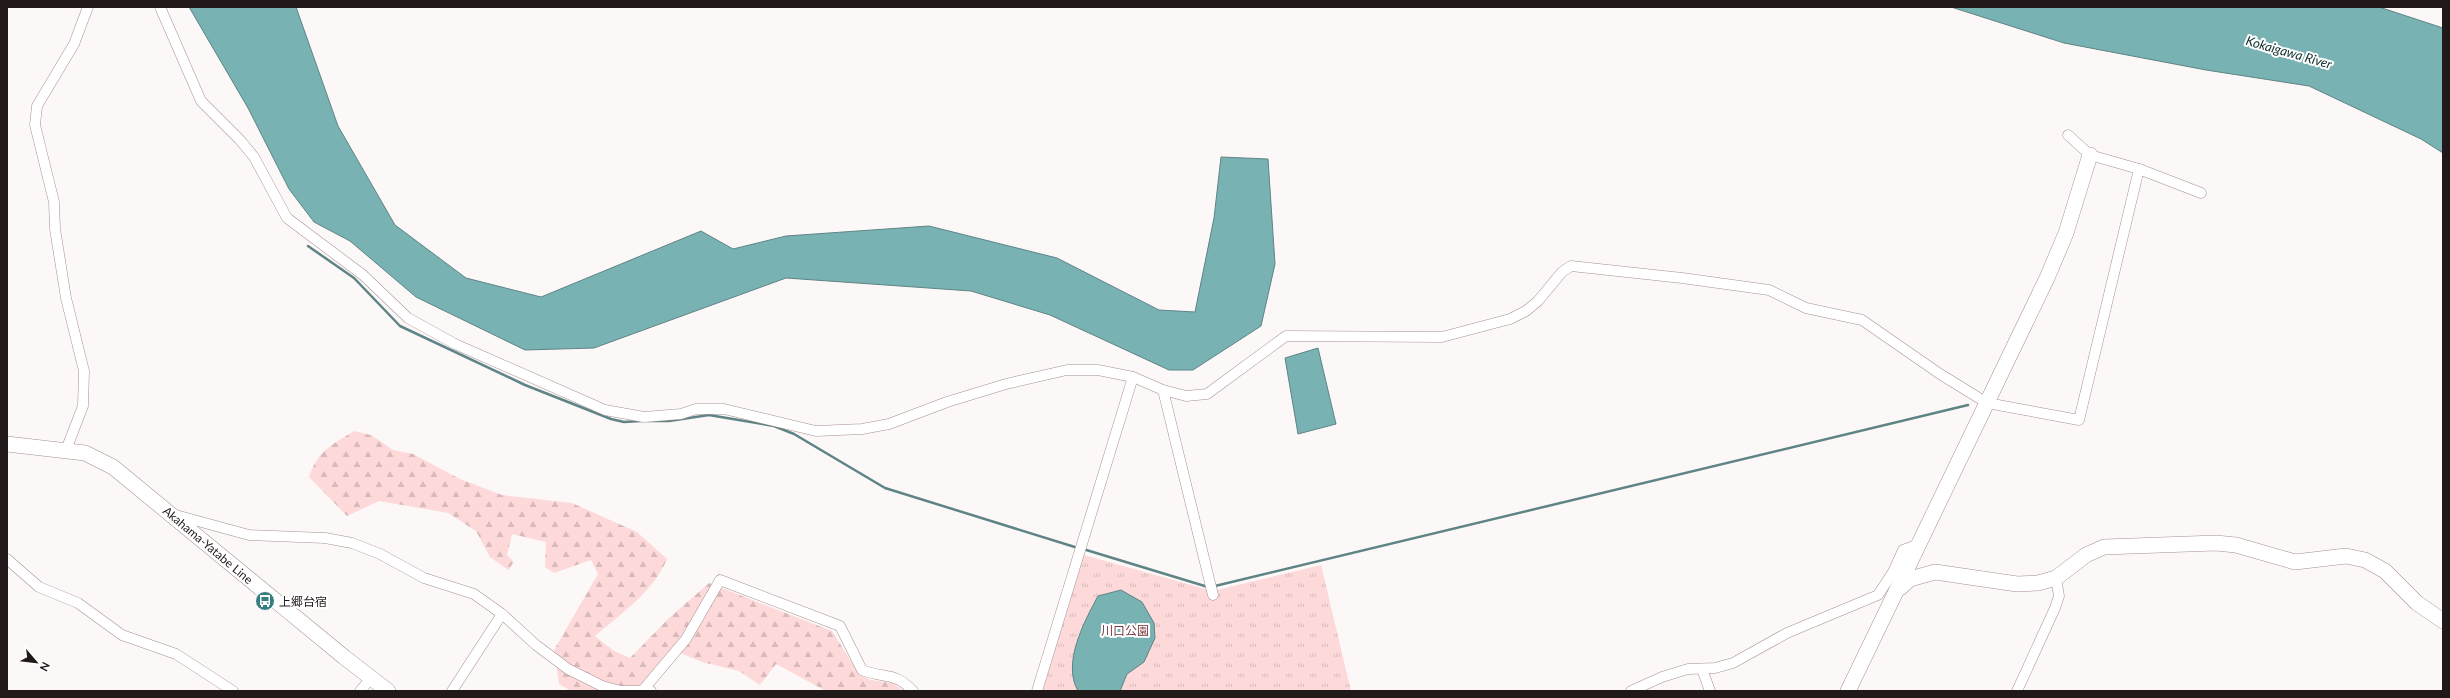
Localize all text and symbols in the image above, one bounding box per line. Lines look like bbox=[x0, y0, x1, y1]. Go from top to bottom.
water label: Kokaigawa River bbox=[2244, 32, 2334, 72]
street label: Akahama-Yatabe Line bbox=[160, 503, 256, 587]
bus stop icon: 上郷台宿 bbox=[254, 590, 276, 612]
place label: 上郷台宿 bbox=[279, 594, 327, 609]
park label: 川口公園 bbox=[1101, 623, 1149, 638]
north arrow bbox=[16, 642, 56, 682]
text: N bbox=[38, 660, 53, 674]

